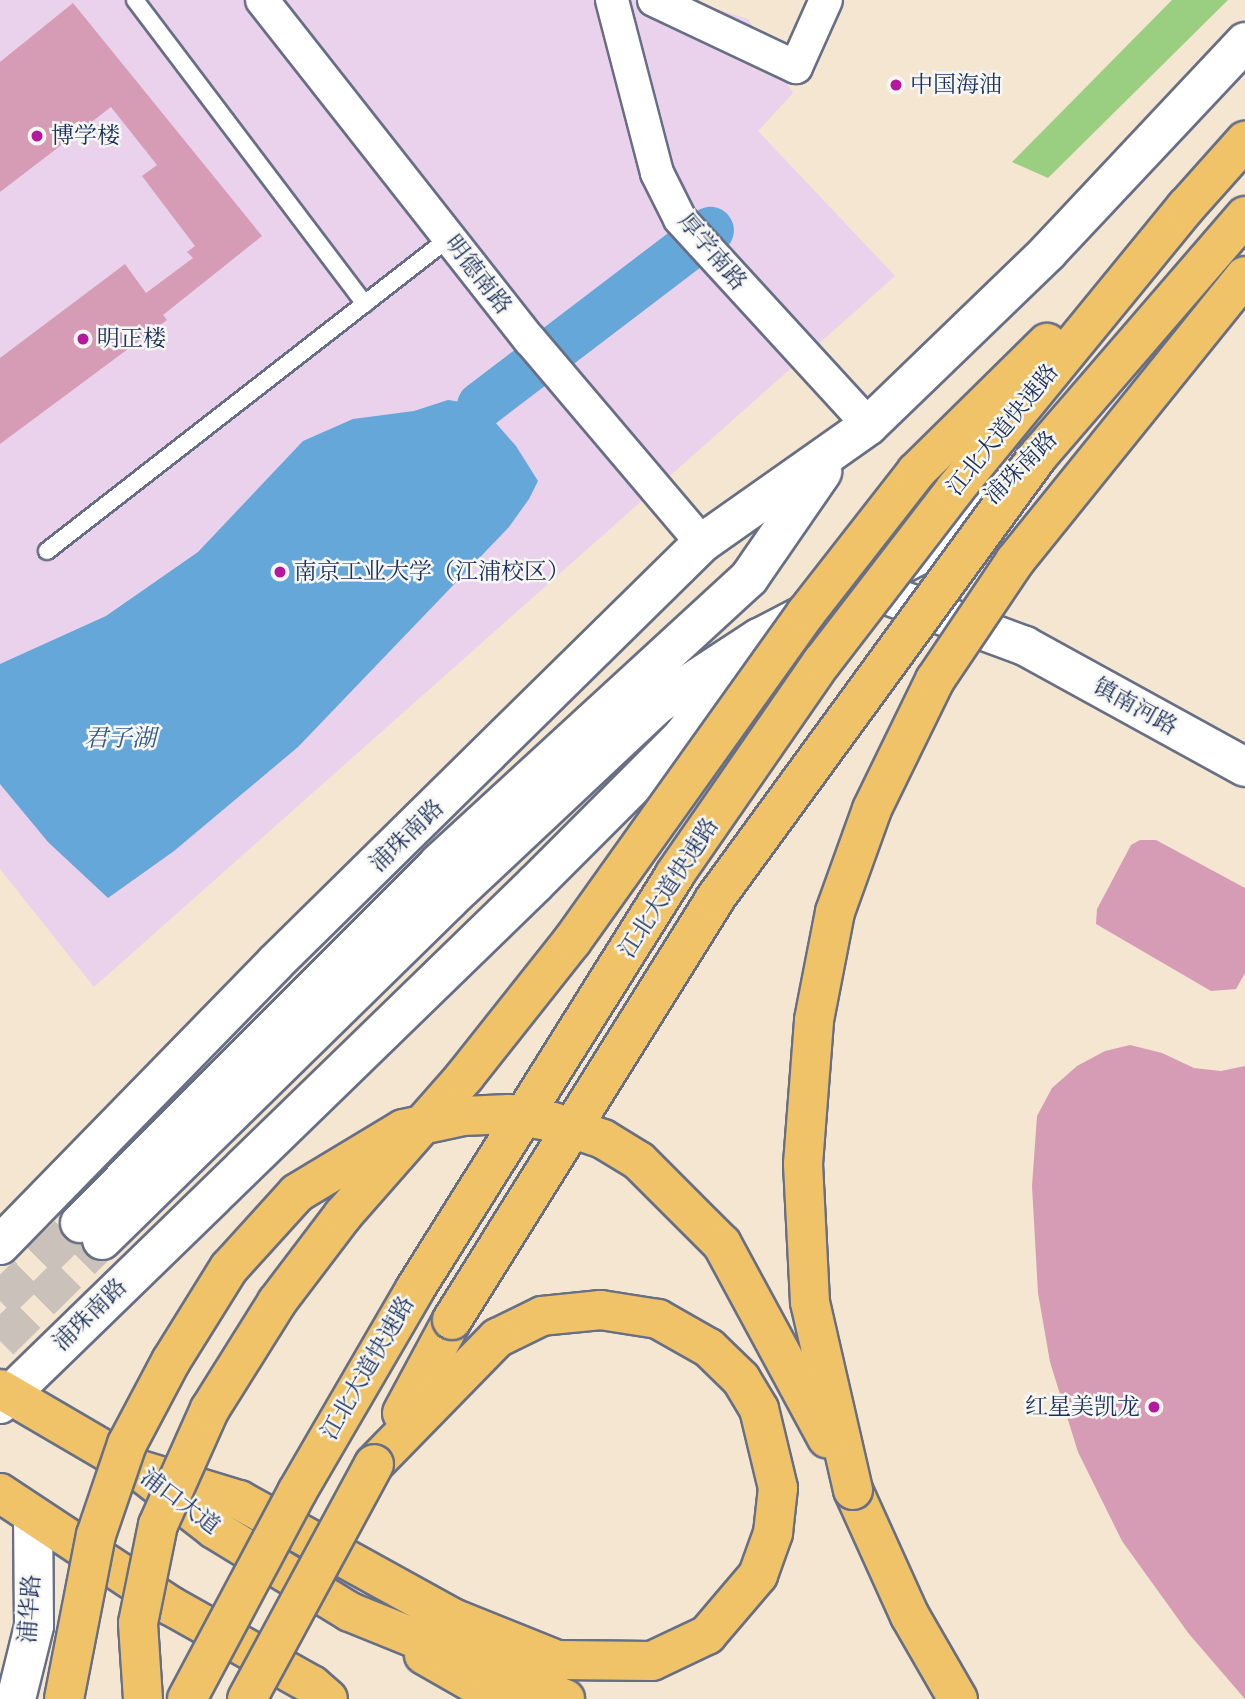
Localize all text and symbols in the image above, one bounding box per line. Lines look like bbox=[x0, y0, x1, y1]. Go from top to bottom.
place label: 中国海油 bbox=[910, 71, 1002, 99]
marker: 中国海油 bbox=[888, 77, 904, 93]
place label: 博学楼 bbox=[51, 122, 120, 150]
marker: 博学楼 bbox=[29, 128, 45, 144]
street label: 厚学南路 bbox=[672, 208, 752, 296]
street label: 明德南路 bbox=[439, 230, 517, 320]
place label: 明正楼 bbox=[97, 325, 166, 353]
marker: 明正楼 bbox=[75, 331, 91, 347]
street label: 江北大道快速路 bbox=[942, 359, 1064, 501]
street label: 浦珠南路 bbox=[979, 426, 1063, 510]
place label: 南京工业大学（江浦校区） bbox=[294, 558, 570, 586]
marker: 南京工业大学（江浦校区） bbox=[272, 564, 288, 580]
street label: 镇南河路 bbox=[1088, 673, 1182, 741]
water label: 君子湖 bbox=[84, 725, 156, 753]
street label: 浦珠南路 bbox=[364, 794, 450, 878]
street label: 江北大道快速路 bbox=[614, 813, 724, 963]
street label: 浦珠南路 bbox=[47, 1273, 133, 1357]
street label: 江北大道快速路 bbox=[316, 1291, 420, 1445]
place label: 红星美凯龙 bbox=[1025, 1393, 1140, 1421]
marker: 红星美凯龙 bbox=[1146, 1399, 1162, 1415]
street label: 浦口大道 bbox=[135, 1463, 225, 1541]
street label: 浦华路 bbox=[14, 1574, 46, 1644]

